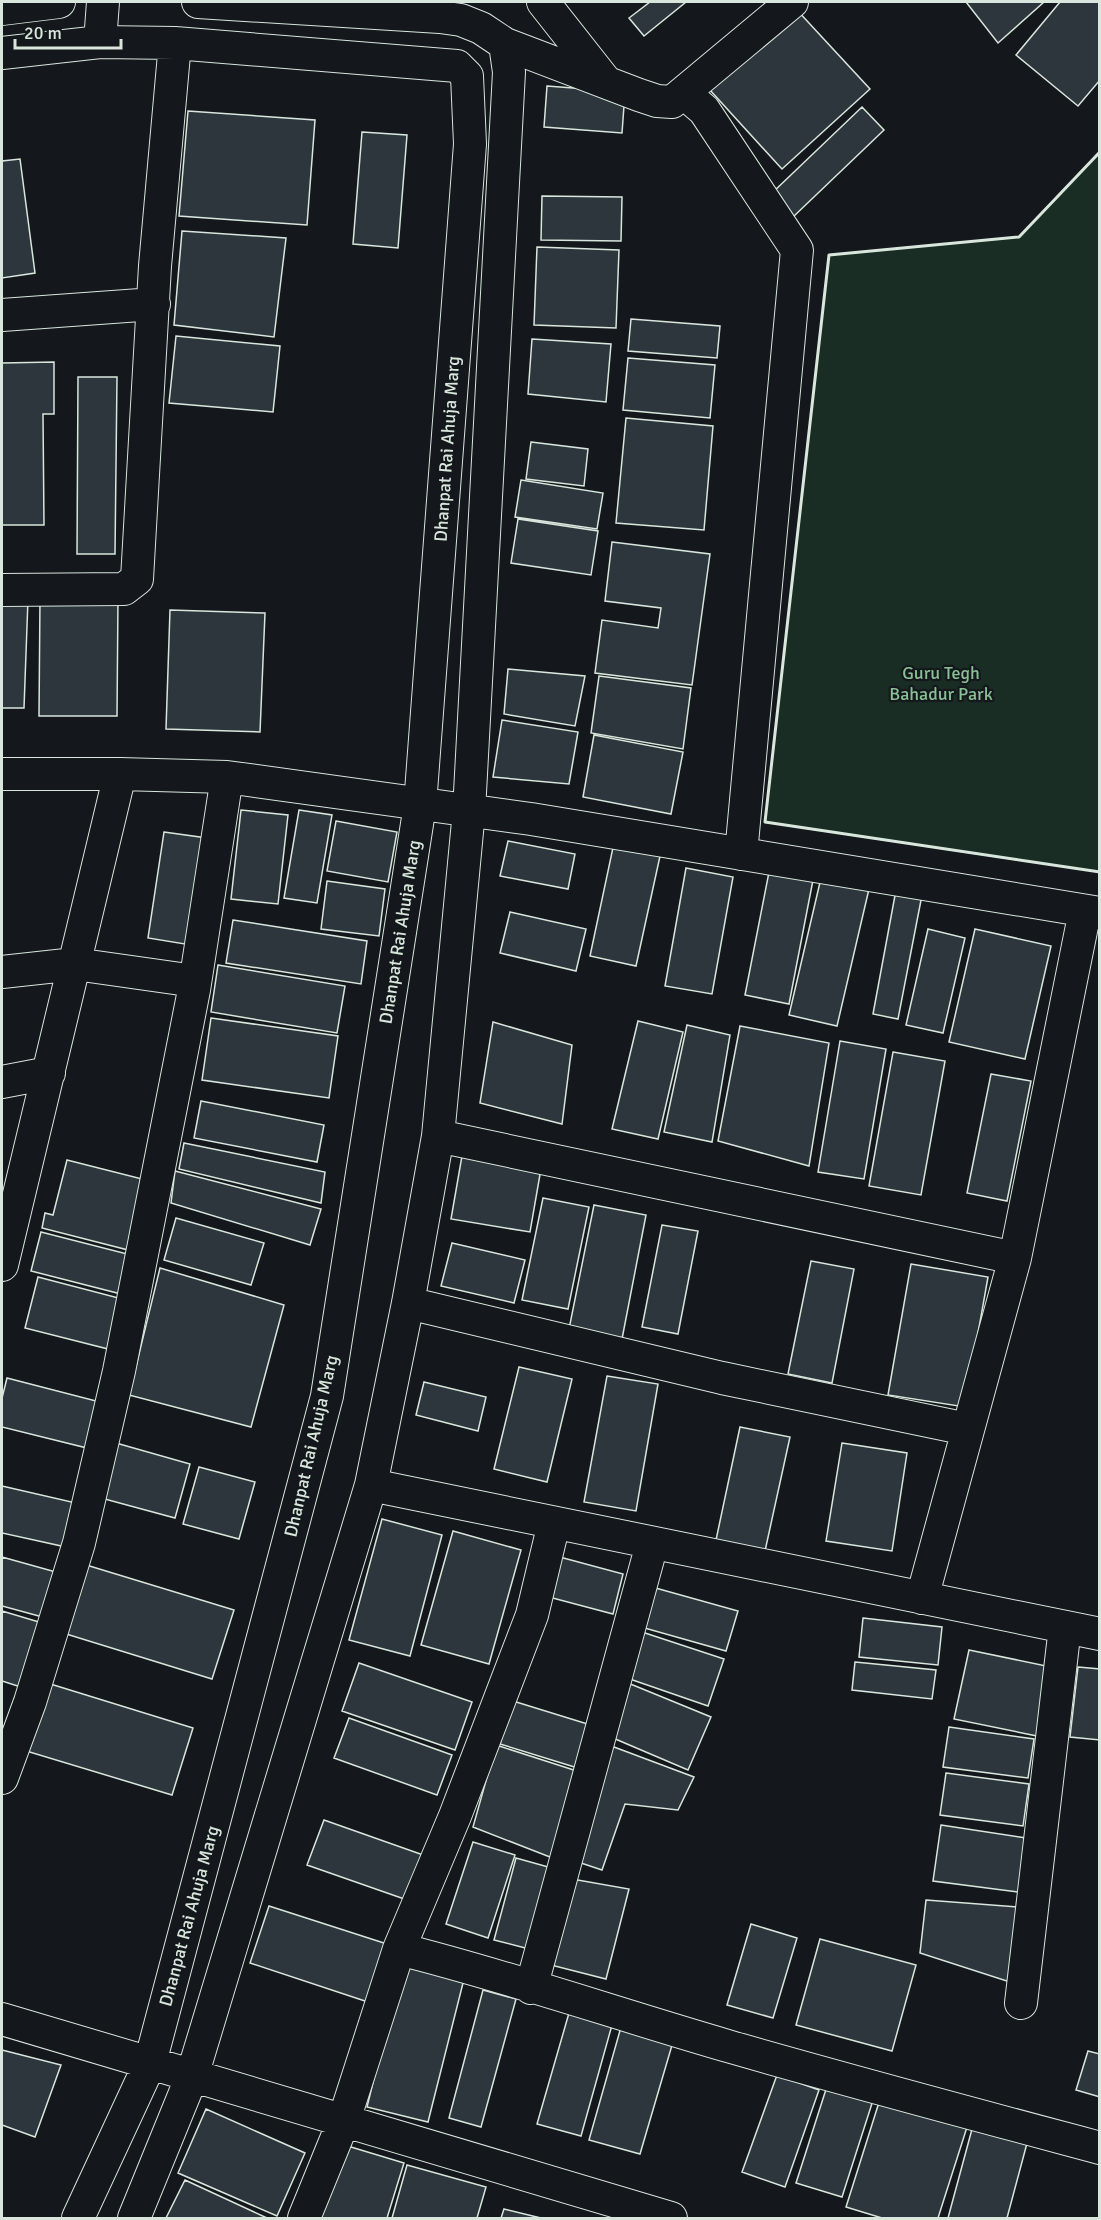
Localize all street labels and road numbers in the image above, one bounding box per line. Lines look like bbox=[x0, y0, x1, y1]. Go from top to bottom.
street label: Dhanpat Rai Ahuja Marg bbox=[430, 355, 464, 543]
street label: Dhanpat Rai Ahuja Marg bbox=[375, 838, 425, 1026]
street label: Dhanpat Rai Ahuja Marg bbox=[279, 1353, 343, 1539]
street label: Dhanpat Rai Ahuja Marg bbox=[154, 1823, 224, 2009]

